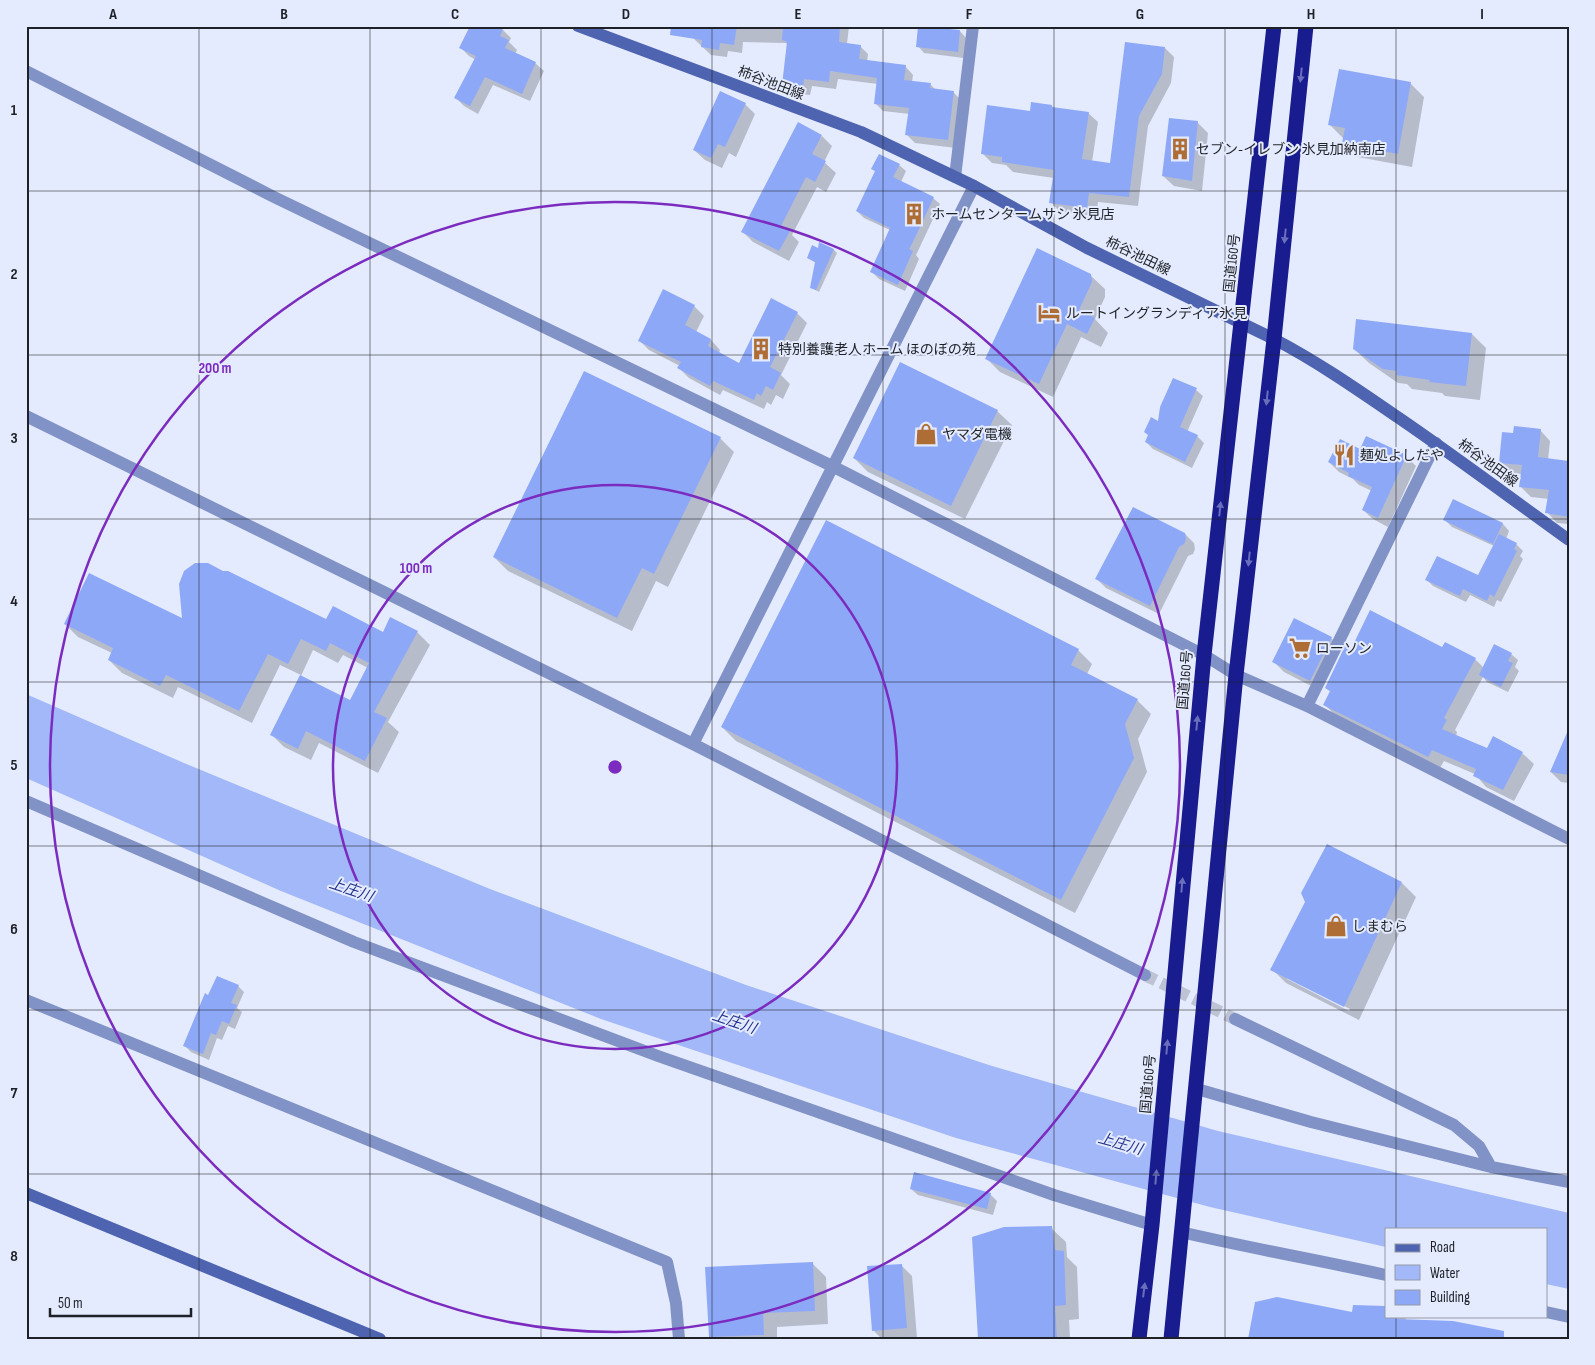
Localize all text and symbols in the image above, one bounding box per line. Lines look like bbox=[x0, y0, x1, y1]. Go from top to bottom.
text: A bbox=[108, 5, 117, 24]
text: B bbox=[280, 5, 288, 24]
text: C bbox=[451, 5, 459, 24]
text: D bbox=[622, 5, 630, 24]
text: E bbox=[795, 5, 802, 24]
text: F bbox=[966, 5, 973, 24]
text: G bbox=[1136, 5, 1144, 24]
text: H bbox=[1307, 5, 1315, 24]
text: I bbox=[1480, 5, 1484, 24]
street label: 柿谷池田線 bbox=[735, 63, 807, 103]
one-way arrow bbox=[1297, 67, 1305, 83]
text: 1 bbox=[11, 101, 18, 120]
building icon: セブン-イレブン 氷見加納南店 bbox=[1167, 136, 1193, 162]
place label: セブン-イレブン 氷見加納南店 bbox=[1196, 141, 1385, 158]
building icon: ホームセンタームサシ 氷見店 bbox=[901, 201, 927, 227]
place label: ホームセンタームサシ 氷見店 bbox=[931, 206, 1114, 223]
one-way arrow bbox=[1281, 229, 1289, 245]
street label: 柿谷池田線 bbox=[1103, 233, 1173, 279]
street label: 国道160号 bbox=[1220, 233, 1244, 293]
text: 2 bbox=[10, 265, 18, 284]
hotel icon: ルートイングランディア氷見 bbox=[1036, 300, 1062, 326]
place label: ルートイングランディア氷見 bbox=[1066, 305, 1247, 322]
building icon: 特別養護老人ホーム ほのぼの苑 bbox=[748, 336, 774, 362]
place label: 特別養護老人ホーム ほのぼの苑 bbox=[778, 341, 976, 358]
text: 200 m bbox=[198, 359, 232, 378]
one-way arrow bbox=[1263, 390, 1271, 406]
shop icon: ヤマダ電機 bbox=[913, 421, 939, 447]
place label: ヤマダ電機 bbox=[942, 426, 1012, 443]
text: 3 bbox=[10, 429, 18, 448]
street label: 柿谷池田線 bbox=[1455, 436, 1521, 490]
restaurant icon: 麺処よしだや bbox=[1331, 442, 1357, 468]
place label: 麺処よしだや bbox=[1360, 447, 1444, 464]
one-way arrow bbox=[1216, 501, 1224, 517]
one-way arrow bbox=[1245, 552, 1253, 568]
text: 100 m bbox=[400, 559, 432, 578]
text: 4 bbox=[10, 592, 18, 611]
supermarket icon: ローソン bbox=[1287, 635, 1313, 661]
place label: ローソン bbox=[1316, 640, 1372, 657]
street label: 国道160号 bbox=[1174, 650, 1196, 710]
one-way arrow bbox=[1194, 715, 1202, 731]
text: 5 bbox=[10, 756, 18, 775]
centre of rings bbox=[606, 758, 624, 776]
water label: 上庄川 bbox=[327, 874, 377, 907]
one-way arrow bbox=[1178, 876, 1186, 892]
shop icon: しまむら bbox=[1323, 913, 1349, 939]
place label: しまむら bbox=[1352, 918, 1408, 935]
text: 6 bbox=[10, 920, 18, 939]
water label: 上庄川 bbox=[710, 1006, 760, 1039]
one-way arrow bbox=[1163, 1038, 1171, 1054]
street label: 国道160号 bbox=[1137, 1054, 1159, 1114]
text: 7 bbox=[11, 1084, 18, 1103]
water label: 上庄川 bbox=[1096, 1129, 1146, 1160]
one-way arrow bbox=[1152, 1168, 1160, 1184]
legend bbox=[1385, 1228, 1548, 1318]
text: Road bbox=[1430, 1238, 1455, 1257]
text: 8 bbox=[10, 1247, 18, 1266]
text: Water bbox=[1430, 1264, 1461, 1283]
one-way arrow bbox=[1140, 1282, 1148, 1298]
scale bar bbox=[50, 1285, 191, 1317]
text: Building bbox=[1430, 1288, 1470, 1307]
text: 50 m bbox=[58, 1294, 83, 1313]

